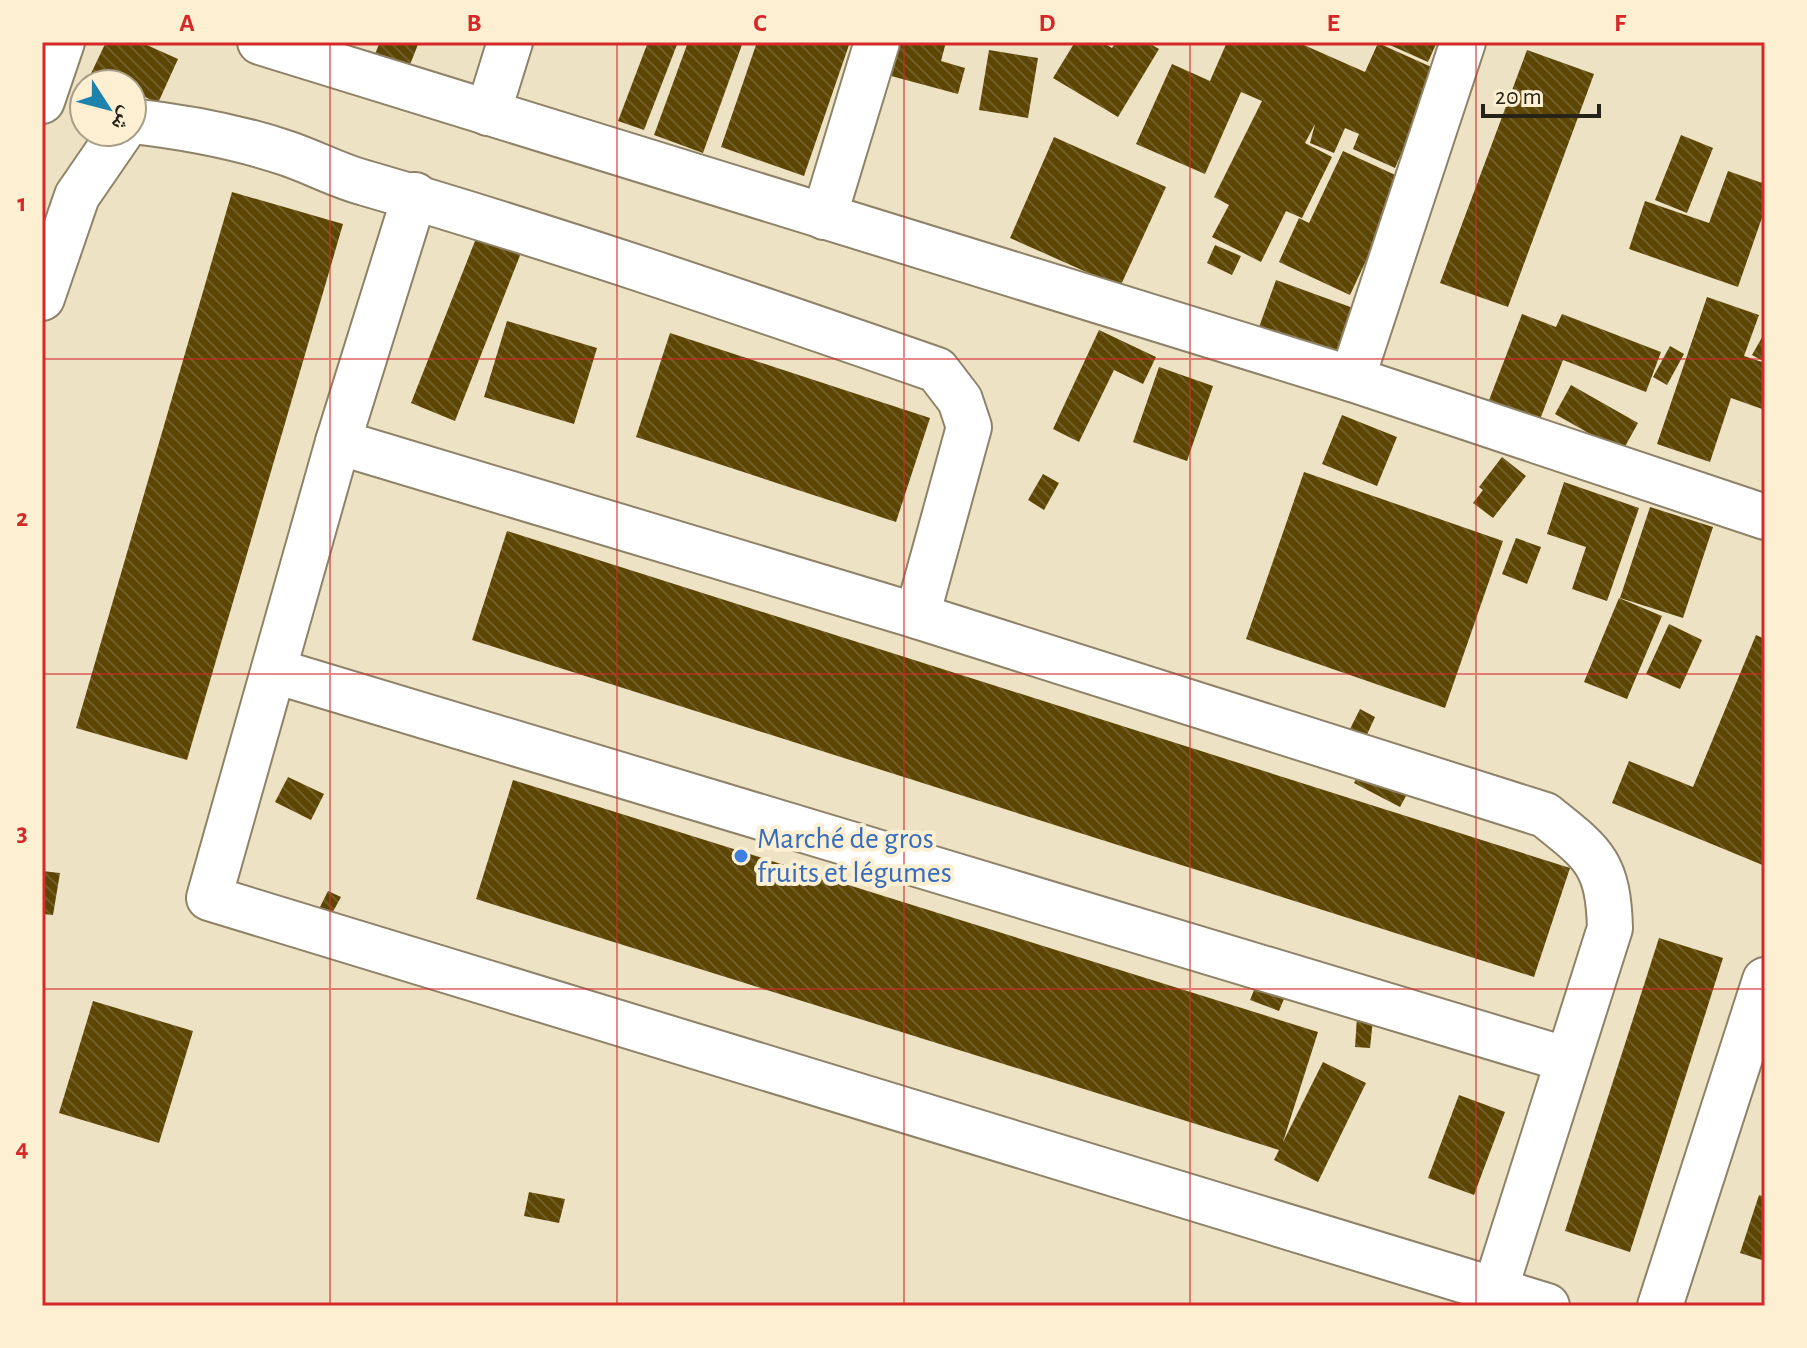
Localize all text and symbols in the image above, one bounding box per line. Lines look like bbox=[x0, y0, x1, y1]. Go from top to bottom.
text: A bbox=[179, 10, 195, 36]
text: B bbox=[466, 10, 482, 36]
text: C bbox=[753, 10, 767, 36]
text: D bbox=[1038, 10, 1056, 36]
text: E bbox=[1326, 10, 1340, 36]
text: F bbox=[1614, 10, 1627, 36]
north arrow bbox=[68, 68, 148, 148]
scale bar bbox=[1483, 68, 1599, 118]
text: 20 m bbox=[1495, 85, 1542, 109]
text: ش bbox=[106, 102, 139, 135]
text: 1 bbox=[17, 190, 27, 216]
text: 2 bbox=[16, 505, 28, 531]
text: 3 bbox=[16, 820, 28, 846]
place label: Marché de gros fruits et légumes bbox=[757, 824, 952, 888]
marker: Marché de gros fruits et légumes bbox=[732, 847, 750, 865]
text: 4 bbox=[15, 1135, 29, 1161]

